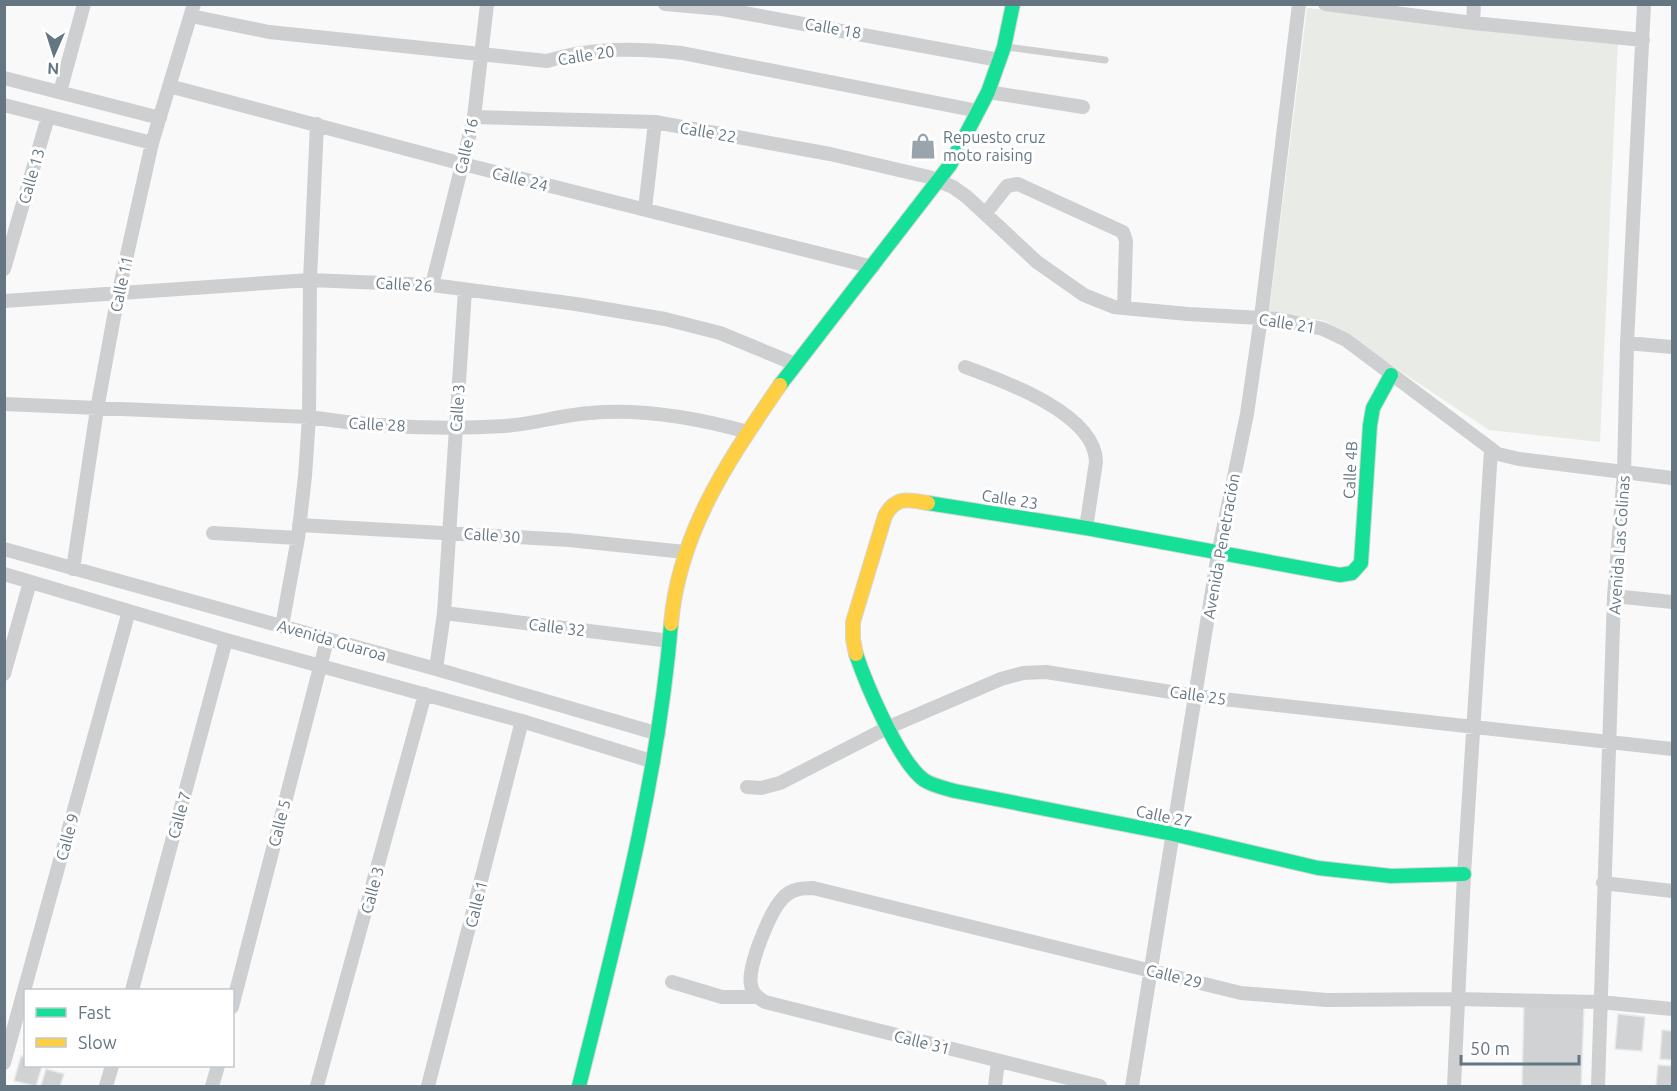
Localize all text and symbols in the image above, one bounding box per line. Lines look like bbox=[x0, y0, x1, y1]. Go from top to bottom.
street label: Calle 18 bbox=[803, 14, 863, 42]
north arrow bbox=[24, 24, 84, 84]
street label: Calle 20 bbox=[556, 42, 616, 68]
text: N bbox=[47, 60, 60, 78]
street label: Calle 16 bbox=[451, 116, 481, 176]
street label: Calle 22 bbox=[678, 118, 738, 146]
place label: Repuesto cruz moto raising bbox=[943, 128, 1045, 164]
shop icon: Repuesto cruz moto raising bbox=[908, 131, 938, 161]
street label: Calle 13 bbox=[14, 146, 48, 206]
street label: Calle 24 bbox=[490, 163, 550, 195]
street label: Calle 11 bbox=[106, 254, 136, 314]
street label: Calle 26 bbox=[375, 274, 433, 294]
street label: Calle 21 bbox=[1257, 310, 1317, 336]
street label: Calle 3 bbox=[446, 383, 468, 433]
street label: Calle 28 bbox=[348, 414, 406, 434]
street label: Calle 4B bbox=[1339, 441, 1361, 499]
street label: Avenida Penetración bbox=[1199, 472, 1243, 620]
street label: Avenida Las Colinas bbox=[1605, 475, 1633, 615]
street label: Calle 23 bbox=[980, 486, 1040, 512]
street label: Calle 30 bbox=[463, 524, 521, 546]
street label: Calle 32 bbox=[528, 615, 586, 639]
street label: Avenida Guaroa bbox=[275, 616, 389, 664]
street label: Calle 25 bbox=[1169, 682, 1227, 708]
street label: Calle 7 bbox=[164, 790, 194, 840]
street label: Calle 5 bbox=[264, 798, 294, 848]
street label: Calle 27 bbox=[1134, 801, 1194, 831]
street label: Calle 9 bbox=[52, 812, 82, 862]
street label: Calle 3 bbox=[357, 865, 387, 915]
street label: Calle 1 bbox=[461, 879, 491, 929]
street label: Calle 29 bbox=[1144, 960, 1204, 992]
legend bbox=[24, 989, 234, 1067]
text: Fast bbox=[78, 1002, 111, 1022]
street label: Calle 31 bbox=[892, 1026, 952, 1058]
scale bar bbox=[1461, 1028, 1580, 1066]
text: Slow bbox=[78, 1032, 117, 1052]
text: 50 m bbox=[1470, 1038, 1510, 1058]

